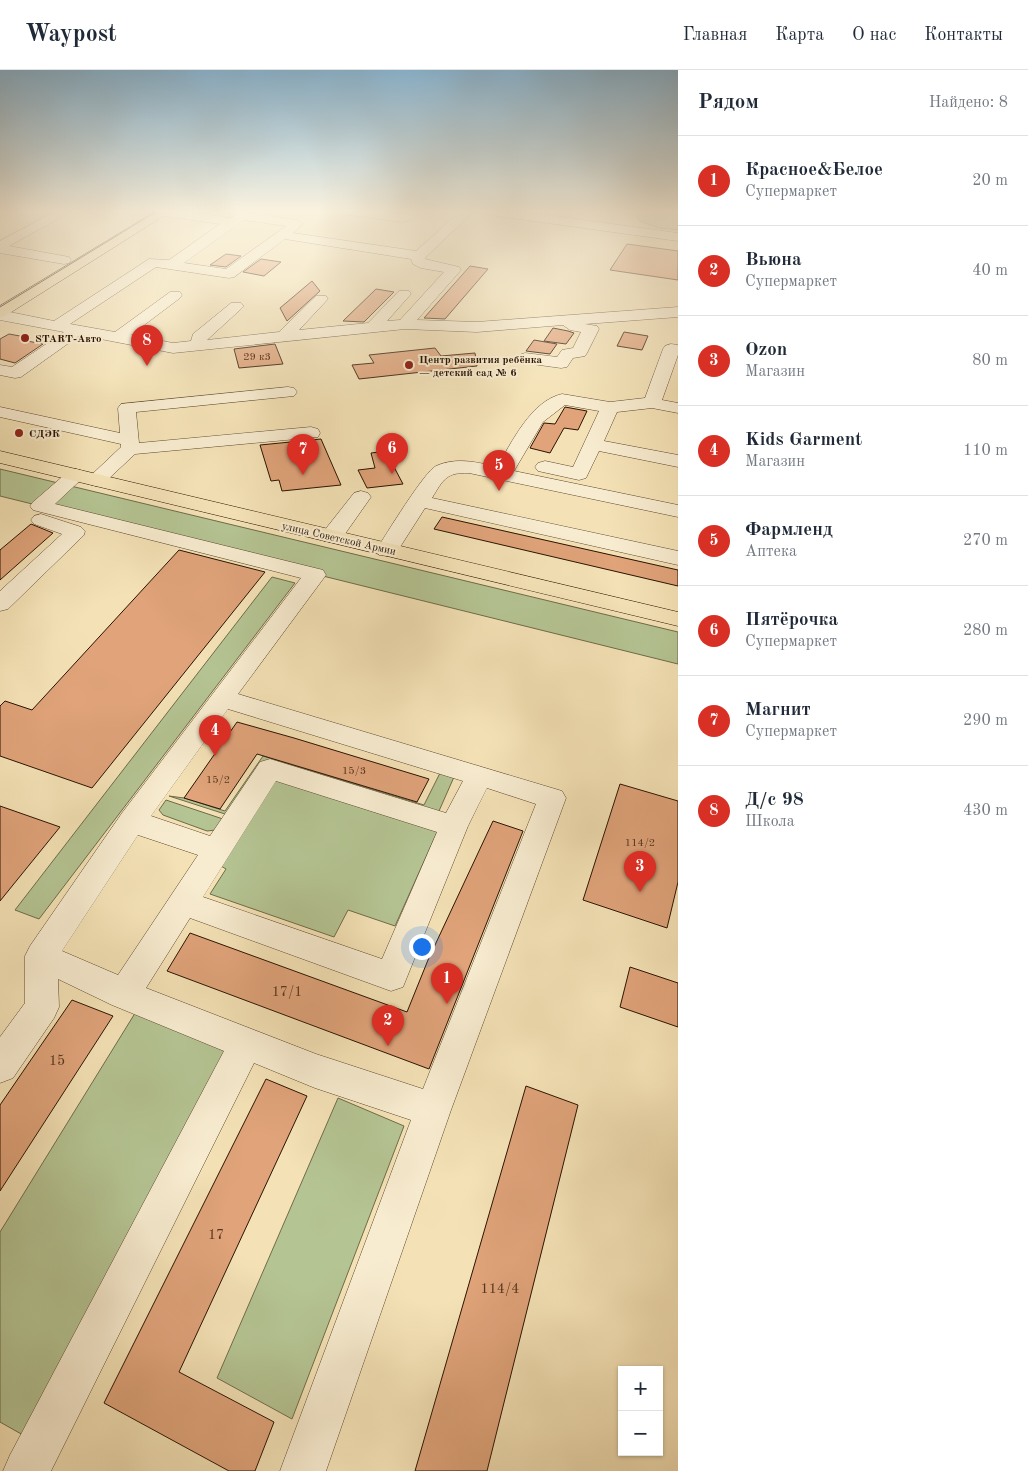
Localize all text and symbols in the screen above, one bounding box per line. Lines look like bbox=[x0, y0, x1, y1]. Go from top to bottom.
text: Waypost bbox=[25, 23, 117, 47]
text: Главная bbox=[683, 26, 747, 44]
text: Карта bbox=[775, 26, 824, 44]
text: О нас bbox=[852, 26, 896, 44]
text: Контакты bbox=[924, 26, 1003, 44]
text: Рядом bbox=[698, 92, 759, 113]
text: Найдено: 8 bbox=[929, 95, 1008, 111]
text: Красное&Белое bbox=[745, 161, 883, 180]
text: 1 bbox=[709, 173, 719, 189]
text: 20 m bbox=[972, 173, 1008, 189]
text: Супермаркет bbox=[745, 184, 837, 200]
text: Вьюна bbox=[745, 251, 802, 270]
text: 2 bbox=[709, 263, 719, 279]
text: 40 m bbox=[972, 263, 1008, 279]
text: Супермаркет bbox=[745, 274, 837, 290]
pin: 8 bbox=[131, 325, 163, 366]
marker: START-Авто bbox=[19, 332, 31, 344]
place label: START-Авто bbox=[35, 334, 102, 345]
text: Ozon bbox=[745, 341, 787, 360]
house number: 29 к3 bbox=[243, 352, 271, 363]
text: 3 bbox=[709, 353, 719, 369]
text: 80 m bbox=[972, 353, 1008, 369]
place label: Центр развития ребёнка — детский сад № 6 bbox=[419, 355, 543, 379]
marker: Центр развития ребёнка — детский сад № 6 bbox=[403, 359, 415, 371]
text: Магазин bbox=[745, 364, 805, 380]
marker: СДЭК bbox=[13, 427, 25, 439]
place label: СДЭК bbox=[29, 429, 60, 440]
text: Kids Garment bbox=[745, 431, 862, 450]
pin: 6 bbox=[376, 433, 408, 474]
pin: 7 bbox=[287, 434, 319, 475]
text: 4 bbox=[709, 443, 719, 459]
text: 110 m bbox=[963, 443, 1008, 459]
pin: 5 bbox=[483, 450, 515, 491]
text: Магазин bbox=[745, 454, 805, 470]
street label: улица Советской Армии bbox=[281, 521, 397, 558]
text: Фармленд bbox=[745, 521, 833, 540]
text: 5 bbox=[709, 533, 719, 549]
text: 270 m bbox=[963, 533, 1008, 549]
text: Аптека bbox=[745, 544, 797, 560]
text: Пятёрочка bbox=[745, 611, 838, 630]
text: 6 bbox=[709, 623, 719, 639]
text: 280 m bbox=[963, 623, 1008, 639]
text: Супермаркет bbox=[745, 634, 837, 650]
text: Магнит bbox=[745, 701, 811, 720]
text: 7 bbox=[709, 713, 719, 729]
text: 290 m bbox=[963, 713, 1008, 729]
pin: 4 bbox=[199, 715, 231, 756]
text: Супермаркет bbox=[745, 724, 837, 740]
house number: 15/3 bbox=[342, 766, 366, 777]
house number: 15/2 bbox=[206, 775, 230, 786]
text: Д/с 98 bbox=[745, 791, 804, 810]
text: 8 bbox=[709, 803, 719, 819]
text: 430 m bbox=[963, 803, 1008, 819]
text: Школа bbox=[745, 814, 795, 830]
house number: 114/2 bbox=[625, 838, 655, 849]
pin: 3 bbox=[624, 851, 656, 892]
your location bbox=[409, 934, 435, 960]
pin: 1 bbox=[431, 963, 463, 1004]
house number: 17/1 bbox=[272, 985, 302, 999]
pin: 2 bbox=[372, 1005, 404, 1046]
house number: 15 bbox=[49, 1054, 65, 1068]
house number: 17 bbox=[208, 1228, 224, 1242]
house number: 114/4 bbox=[481, 1282, 519, 1296]
map controls bbox=[618, 1366, 663, 1456]
button: + bbox=[618, 1366, 663, 1411]
button: − bbox=[618, 1411, 663, 1456]

